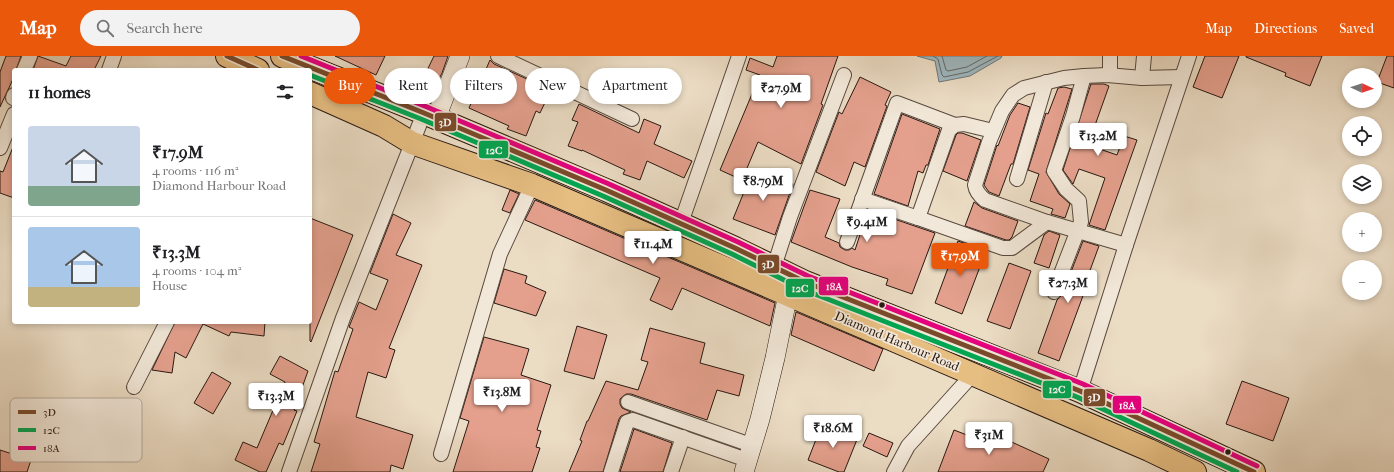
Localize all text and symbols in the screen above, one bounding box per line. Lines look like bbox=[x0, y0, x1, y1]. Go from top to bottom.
search box bbox=[80, 10, 360, 46]
text: Map bbox=[20, 17, 56, 39]
icon: search bbox=[94, 17, 116, 39]
text: Search here bbox=[126, 19, 203, 37]
text: Map bbox=[1205, 20, 1232, 37]
text: Directions bbox=[1254, 20, 1317, 37]
text: Saved bbox=[1339, 20, 1374, 37]
chip: Buy bbox=[324, 68, 376, 104]
chip: Rent bbox=[384, 68, 442, 104]
chip: Filters bbox=[450, 68, 517, 104]
chip: New bbox=[525, 68, 580, 104]
chip: Apartment bbox=[588, 68, 682, 104]
north arrow bbox=[1342, 68, 1382, 108]
map controls bbox=[1342, 68, 1382, 300]
pin: ₹27.9M bbox=[748, 75, 814, 109]
text: ₹27.9M bbox=[760, 80, 802, 95]
icon: filters bbox=[274, 81, 296, 103]
text: 11 homes bbox=[28, 82, 91, 102]
line badge: 3D bbox=[434, 112, 457, 132]
text: 3D bbox=[439, 116, 452, 129]
button: locate bbox=[1342, 116, 1382, 156]
pin: ₹13.2M bbox=[1065, 123, 1131, 157]
text: ₹13.2M bbox=[1079, 128, 1117, 143]
line badge: 12C bbox=[478, 140, 509, 159]
icon: home bbox=[60, 142, 108, 190]
text: ₹17.9M bbox=[152, 142, 203, 162]
text: 12C bbox=[486, 144, 503, 157]
text: 4 rooms · 116 m² bbox=[152, 163, 238, 178]
button: layers bbox=[1342, 164, 1382, 204]
pin: ₹8.79M bbox=[730, 168, 796, 202]
text: ₹8.79M bbox=[743, 173, 783, 188]
text: Diamond Harbour Road bbox=[152, 178, 286, 193]
pin: ₹9.41M bbox=[834, 209, 900, 243]
button: + bbox=[1342, 212, 1382, 252]
text: ₹9.41M bbox=[846, 214, 888, 229]
pin: ₹11.4M bbox=[620, 231, 686, 265]
text: ₹11.4M bbox=[633, 236, 673, 251]
text: ₹13.3M bbox=[152, 242, 201, 262]
icon: home bbox=[60, 243, 108, 291]
pin: ₹17.9M bbox=[927, 243, 993, 277]
text: ₹17.9M bbox=[940, 248, 980, 263]
line badge: 3D bbox=[757, 254, 780, 274]
text: 3D bbox=[762, 258, 775, 271]
button: − bbox=[1342, 260, 1382, 300]
text: 4 rooms · 104 m² bbox=[152, 263, 241, 278]
pin: ₹27.3M bbox=[1035, 270, 1101, 304]
text: ₹27.3M bbox=[1048, 275, 1088, 290]
line badge: 18A bbox=[818, 276, 849, 296]
text: House bbox=[152, 278, 187, 293]
line badge: 12C bbox=[785, 278, 815, 298]
text: 18A bbox=[826, 280, 843, 293]
text: 12C bbox=[792, 282, 809, 295]
unlabelled marker bbox=[877, 300, 887, 310]
street label: Diamond Harbour Road bbox=[832, 308, 962, 374]
pin: ₹13.8M bbox=[469, 379, 535, 413]
line badge: 12C bbox=[1042, 380, 1072, 399]
pin: ₹13.3M bbox=[243, 383, 309, 417]
text: 12C bbox=[1049, 383, 1066, 396]
text: ₹13.8M bbox=[483, 384, 521, 399]
text: ₹13.3M bbox=[257, 388, 295, 403]
line badge: 3D bbox=[1083, 388, 1106, 407]
text: 3D bbox=[1088, 391, 1101, 404]
line badge: 18A bbox=[1112, 395, 1142, 414]
legend bbox=[10, 398, 142, 462]
text: 18A bbox=[1119, 399, 1136, 412]
text: 3D bbox=[43, 406, 56, 419]
pin: ₹18.6M bbox=[800, 415, 866, 449]
text: ₹18.6M bbox=[813, 420, 853, 435]
pin: ₹31M bbox=[965, 422, 1013, 456]
text: 12C bbox=[43, 424, 60, 437]
text: ₹31M bbox=[974, 427, 1004, 442]
text: 18A bbox=[43, 442, 60, 455]
unlabelled marker bbox=[1223, 447, 1233, 457]

